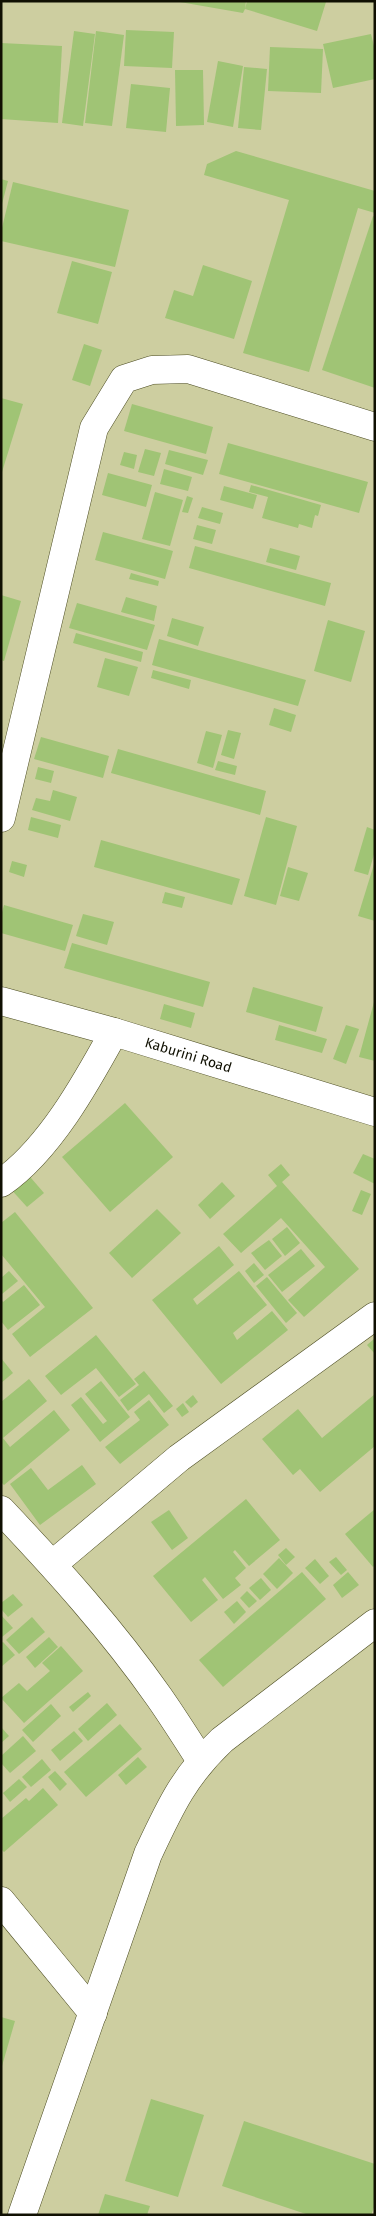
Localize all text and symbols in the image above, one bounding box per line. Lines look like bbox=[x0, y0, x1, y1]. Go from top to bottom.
street label: Kaburini Road bbox=[143, 1034, 234, 1077]

